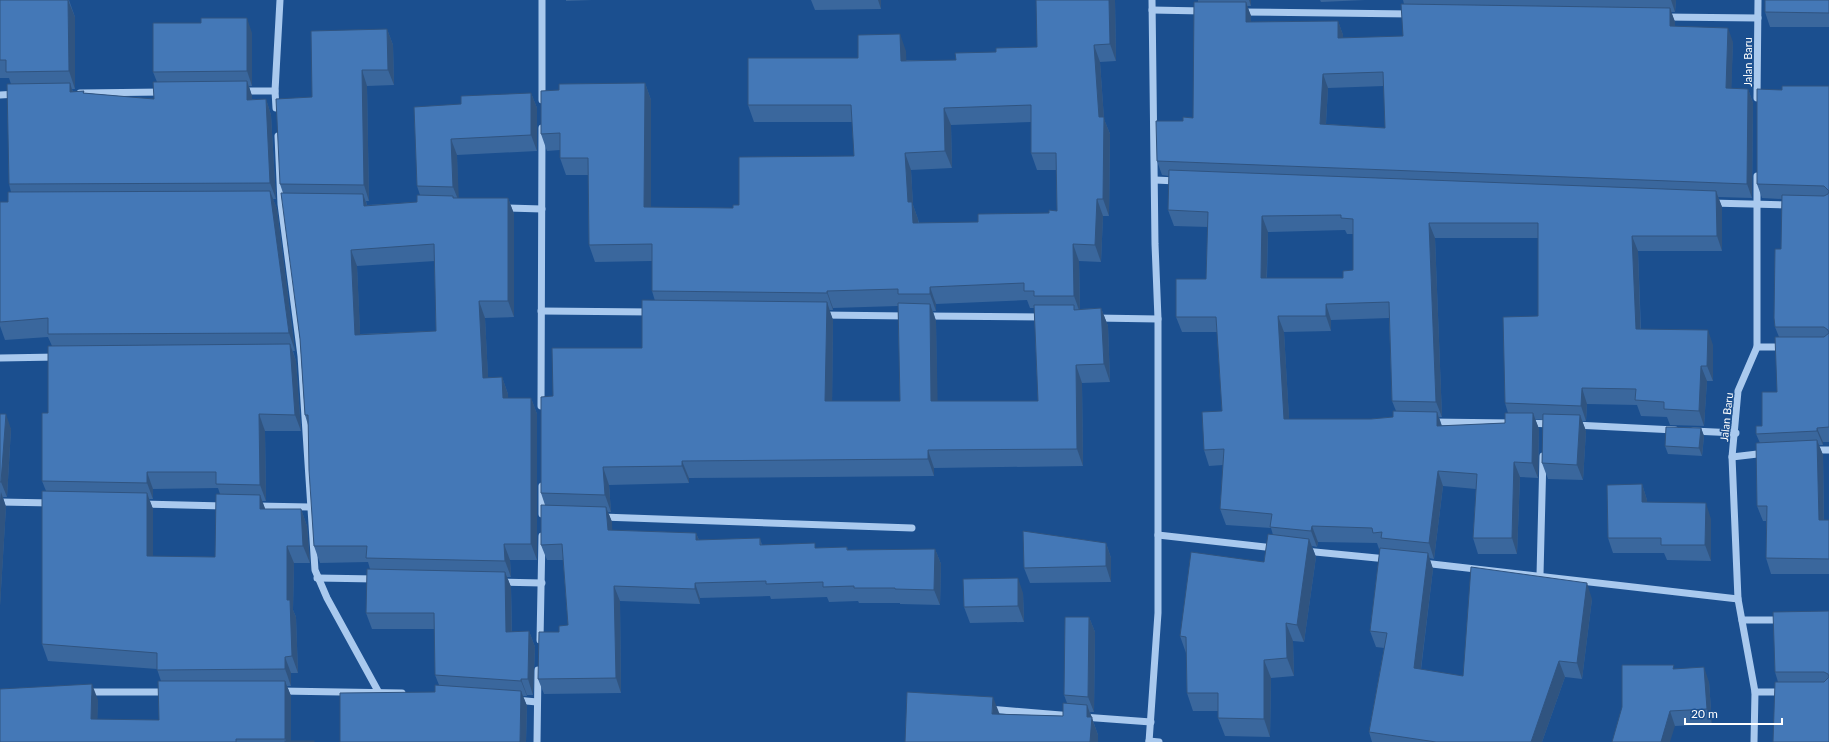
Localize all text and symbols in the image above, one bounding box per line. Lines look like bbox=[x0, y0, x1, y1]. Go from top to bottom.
street label: Jalan Baru bbox=[1741, 37, 1754, 87]
street label: Jalan Baru bbox=[1717, 392, 1735, 442]
scale bar bbox=[1685, 700, 1782, 726]
text: 20 m bbox=[1691, 706, 1718, 721]

